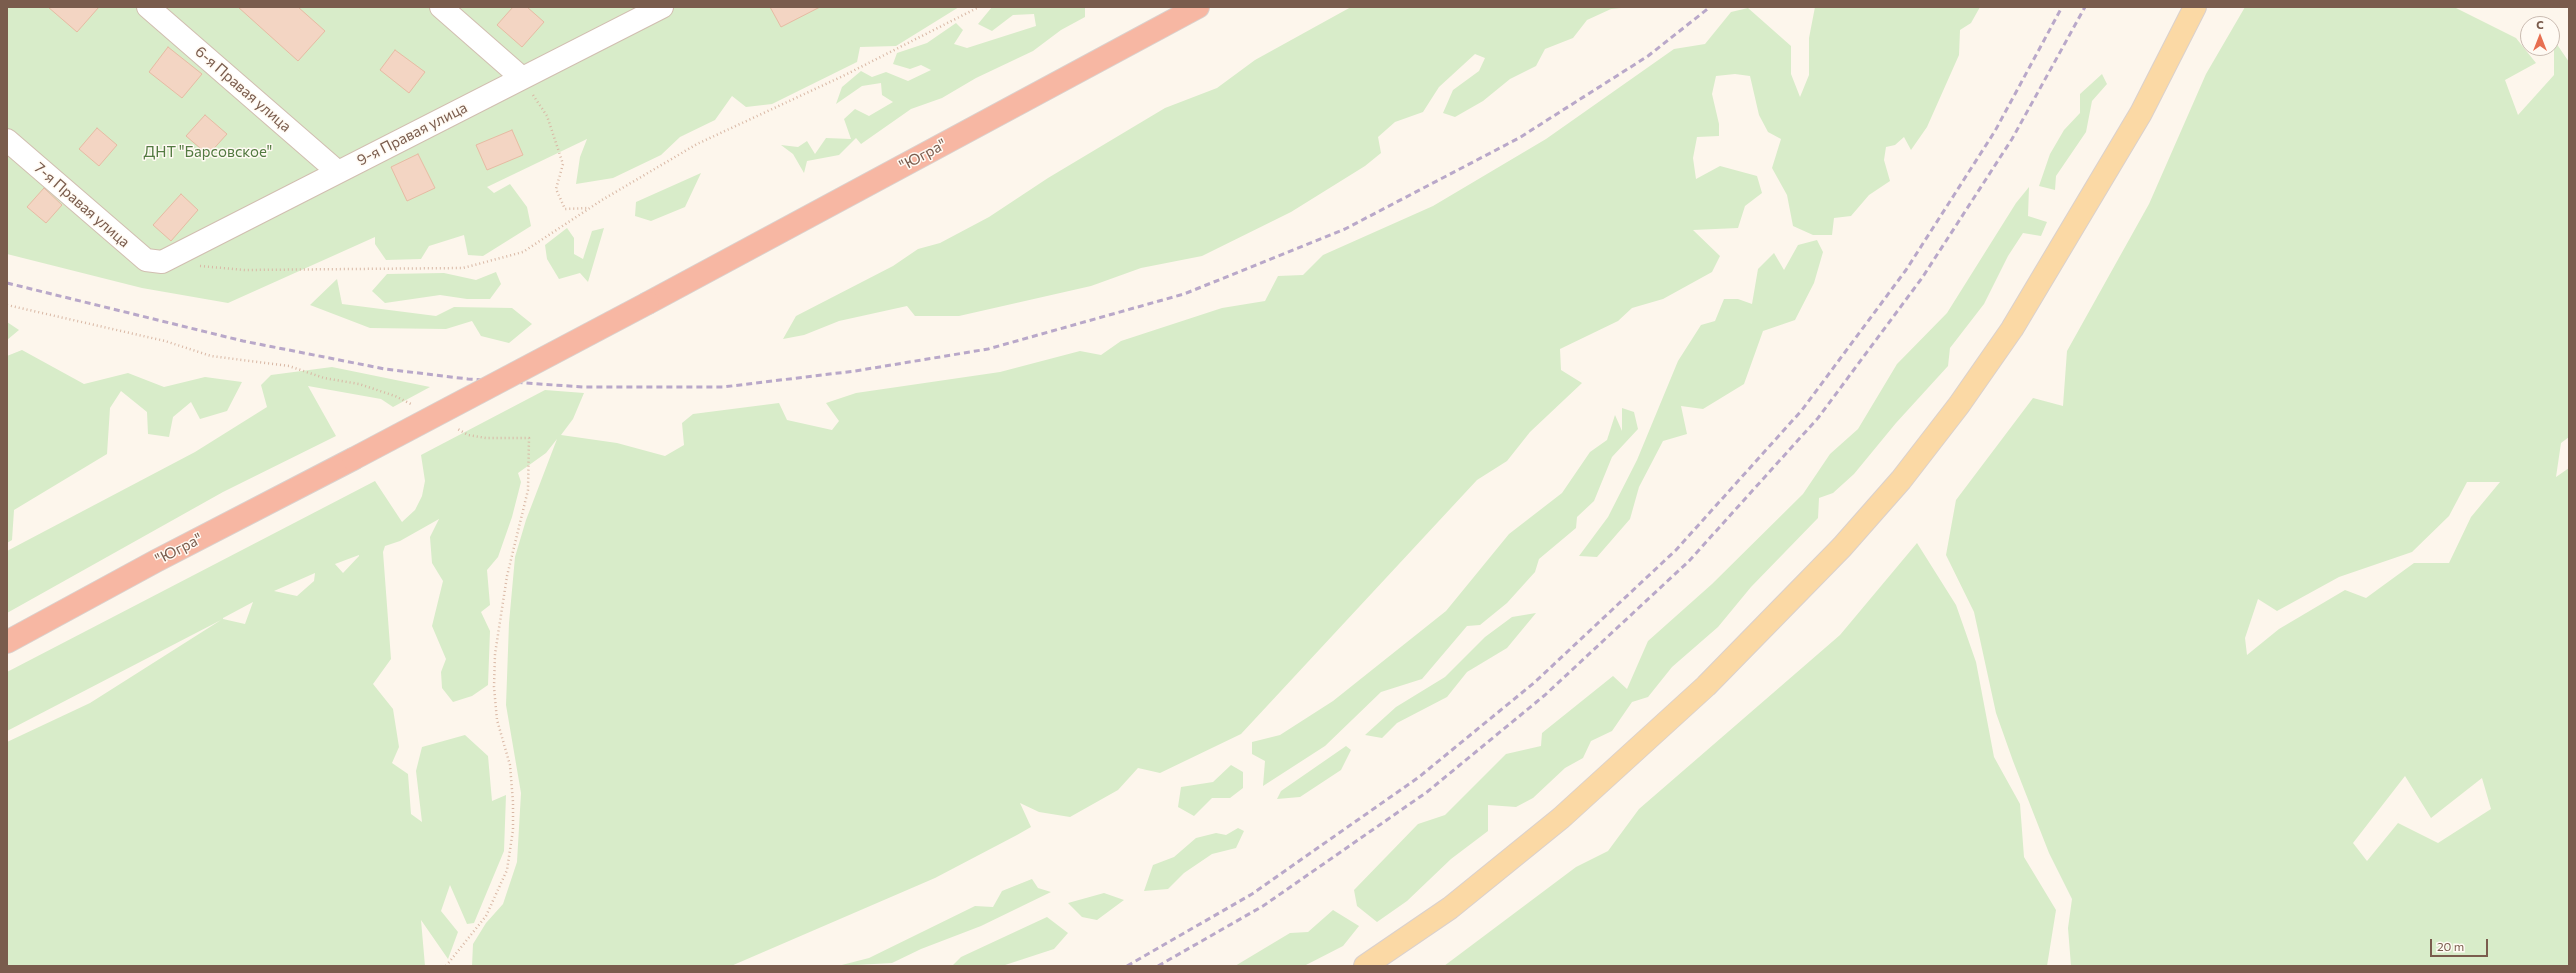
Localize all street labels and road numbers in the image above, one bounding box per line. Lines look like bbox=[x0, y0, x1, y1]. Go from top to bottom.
street label: 6-я Правая улица bbox=[191, 42, 295, 136]
street label: 9-я Правая улица bbox=[354, 98, 470, 170]
street label: "Югра" bbox=[896, 135, 950, 175]
street label: 7-я Правая улица bbox=[31, 159, 133, 251]
street label: "Югра" bbox=[152, 530, 206, 568]

